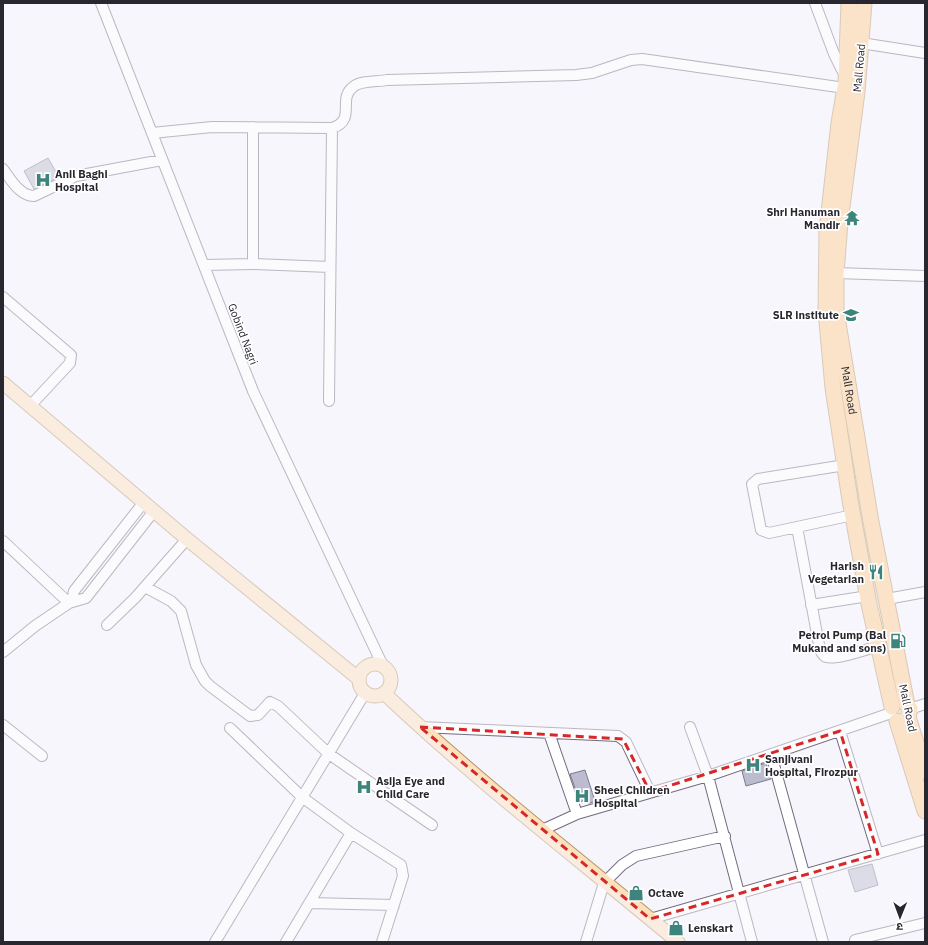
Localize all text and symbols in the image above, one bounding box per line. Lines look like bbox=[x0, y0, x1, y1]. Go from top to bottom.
street label: Mall Road bbox=[850, 43, 868, 93]
place label: Anil Baghi Hospital bbox=[55, 167, 108, 194]
hospital icon: Anil Baghi Hospital bbox=[34, 171, 52, 189]
place label: Shri Hanuman Mandir bbox=[766, 205, 841, 232]
temple icon: Shri Hanuman Mandir bbox=[843, 209, 861, 227]
street label: Gobind Nagri bbox=[225, 301, 261, 367]
school or university icon: SLR institute bbox=[842, 306, 860, 324]
place label: SLR institute bbox=[773, 308, 839, 322]
street label: Mall Road bbox=[838, 365, 860, 416]
place label: Harish Vegetarian bbox=[808, 559, 864, 586]
restaurant icon: Harish Vegetarian bbox=[867, 563, 885, 581]
place label: Petrol Pump (Bal Mukand and sons) bbox=[792, 628, 887, 655]
fuel station icon: Petrol Pump (Bal Mukand and sons) bbox=[889, 632, 907, 650]
street label: Mall Road bbox=[896, 683, 920, 733]
place label: Sanjivani Hospital, Firozpur bbox=[765, 752, 858, 779]
hospital icon: Sanjivani Hospital, Firozpur bbox=[744, 756, 762, 774]
place label: Asija Eye and Child Care bbox=[376, 774, 445, 801]
hospital icon: Asija Eye and Child Care bbox=[355, 778, 373, 796]
place label: Sheel Children Hospital bbox=[594, 783, 670, 810]
hospital icon: Sheel Children Hospital bbox=[573, 787, 591, 805]
shop icon: Octave bbox=[627, 884, 645, 902]
place label: Octave bbox=[648, 886, 684, 900]
north arrow bbox=[880, 897, 920, 937]
shop icon: Lenskart bbox=[667, 919, 685, 937]
text: उ bbox=[896, 920, 903, 934]
place label: Lenskart bbox=[688, 921, 733, 935]

